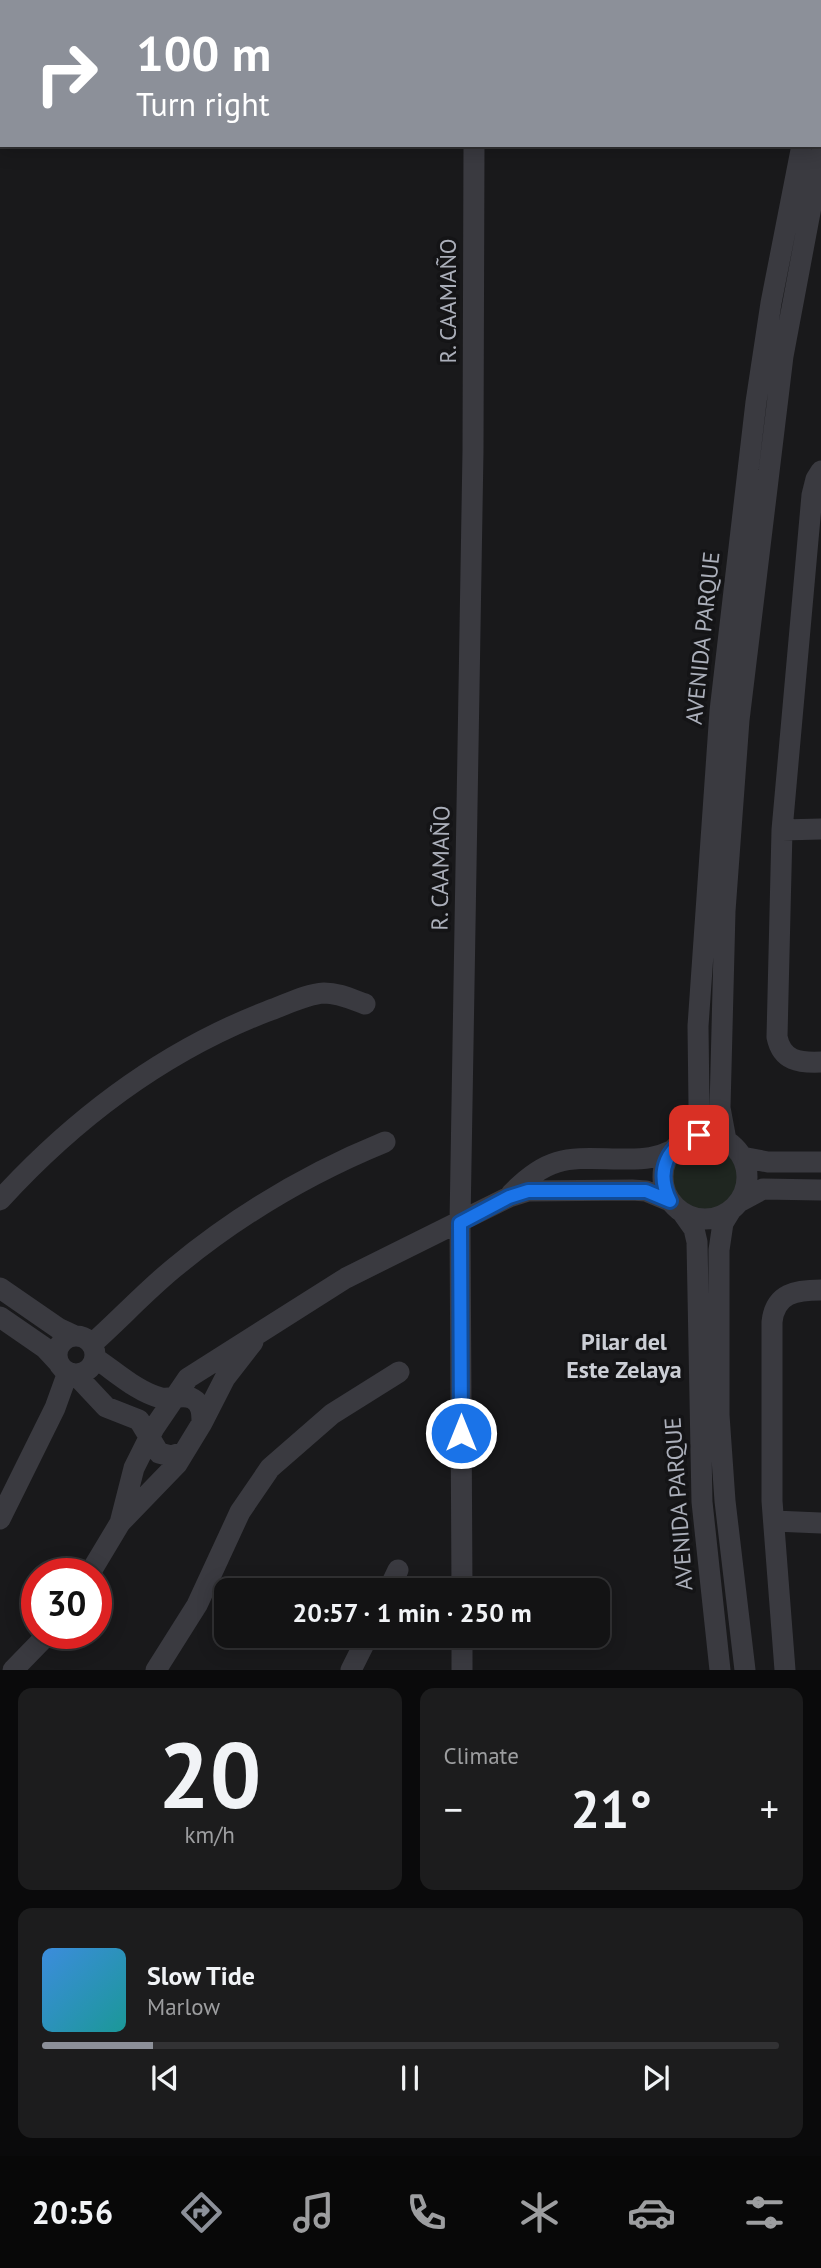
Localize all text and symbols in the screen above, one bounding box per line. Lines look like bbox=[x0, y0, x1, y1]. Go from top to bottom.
text: 100 m bbox=[136, 21, 271, 85]
icon: right bbox=[21, 28, 112, 119]
text: Turn right bbox=[136, 83, 270, 125]
street label: R. CAAMAÑO bbox=[433, 238, 462, 364]
street label: AVENIDA PARQUE bbox=[679, 550, 725, 726]
street label: R. CAAMAÑO bbox=[424, 805, 456, 931]
pin bbox=[669, 1105, 729, 1165]
icon: arrive bbox=[680, 1116, 718, 1154]
district label: Pilar del Este Zelaya bbox=[566, 1326, 682, 1385]
position arrow bbox=[424, 1396, 498, 1470]
street label: AVENIDA PARQUE bbox=[657, 1416, 699, 1592]
speed limit sign: 30 bbox=[21, 1558, 112, 1649]
text: 20:57 · 1 min · 250 m bbox=[292, 1596, 532, 1629]
text: 20 bbox=[158, 1715, 261, 1833]
text: Climate bbox=[444, 1741, 519, 1770]
text: 21° bbox=[570, 1775, 652, 1842]
text: − bbox=[444, 1784, 463, 1833]
text: + bbox=[760, 1784, 779, 1833]
text: km/h bbox=[185, 1820, 235, 1849]
text: Slow Tide bbox=[147, 1959, 255, 1992]
text: Marlow bbox=[147, 1992, 220, 2021]
icon: previous bbox=[146, 2059, 184, 2097]
icon: pause bbox=[391, 2059, 429, 2097]
icon: next bbox=[637, 2059, 675, 2097]
icon: directions bbox=[177, 2188, 226, 2237]
icon: music bbox=[289, 2188, 338, 2237]
icon: phone bbox=[402, 2188, 451, 2237]
icon: climate bbox=[515, 2188, 564, 2237]
icon: car bbox=[627, 2188, 676, 2237]
icon: filters bbox=[740, 2188, 789, 2237]
text: 20:56 bbox=[32, 2191, 113, 2233]

